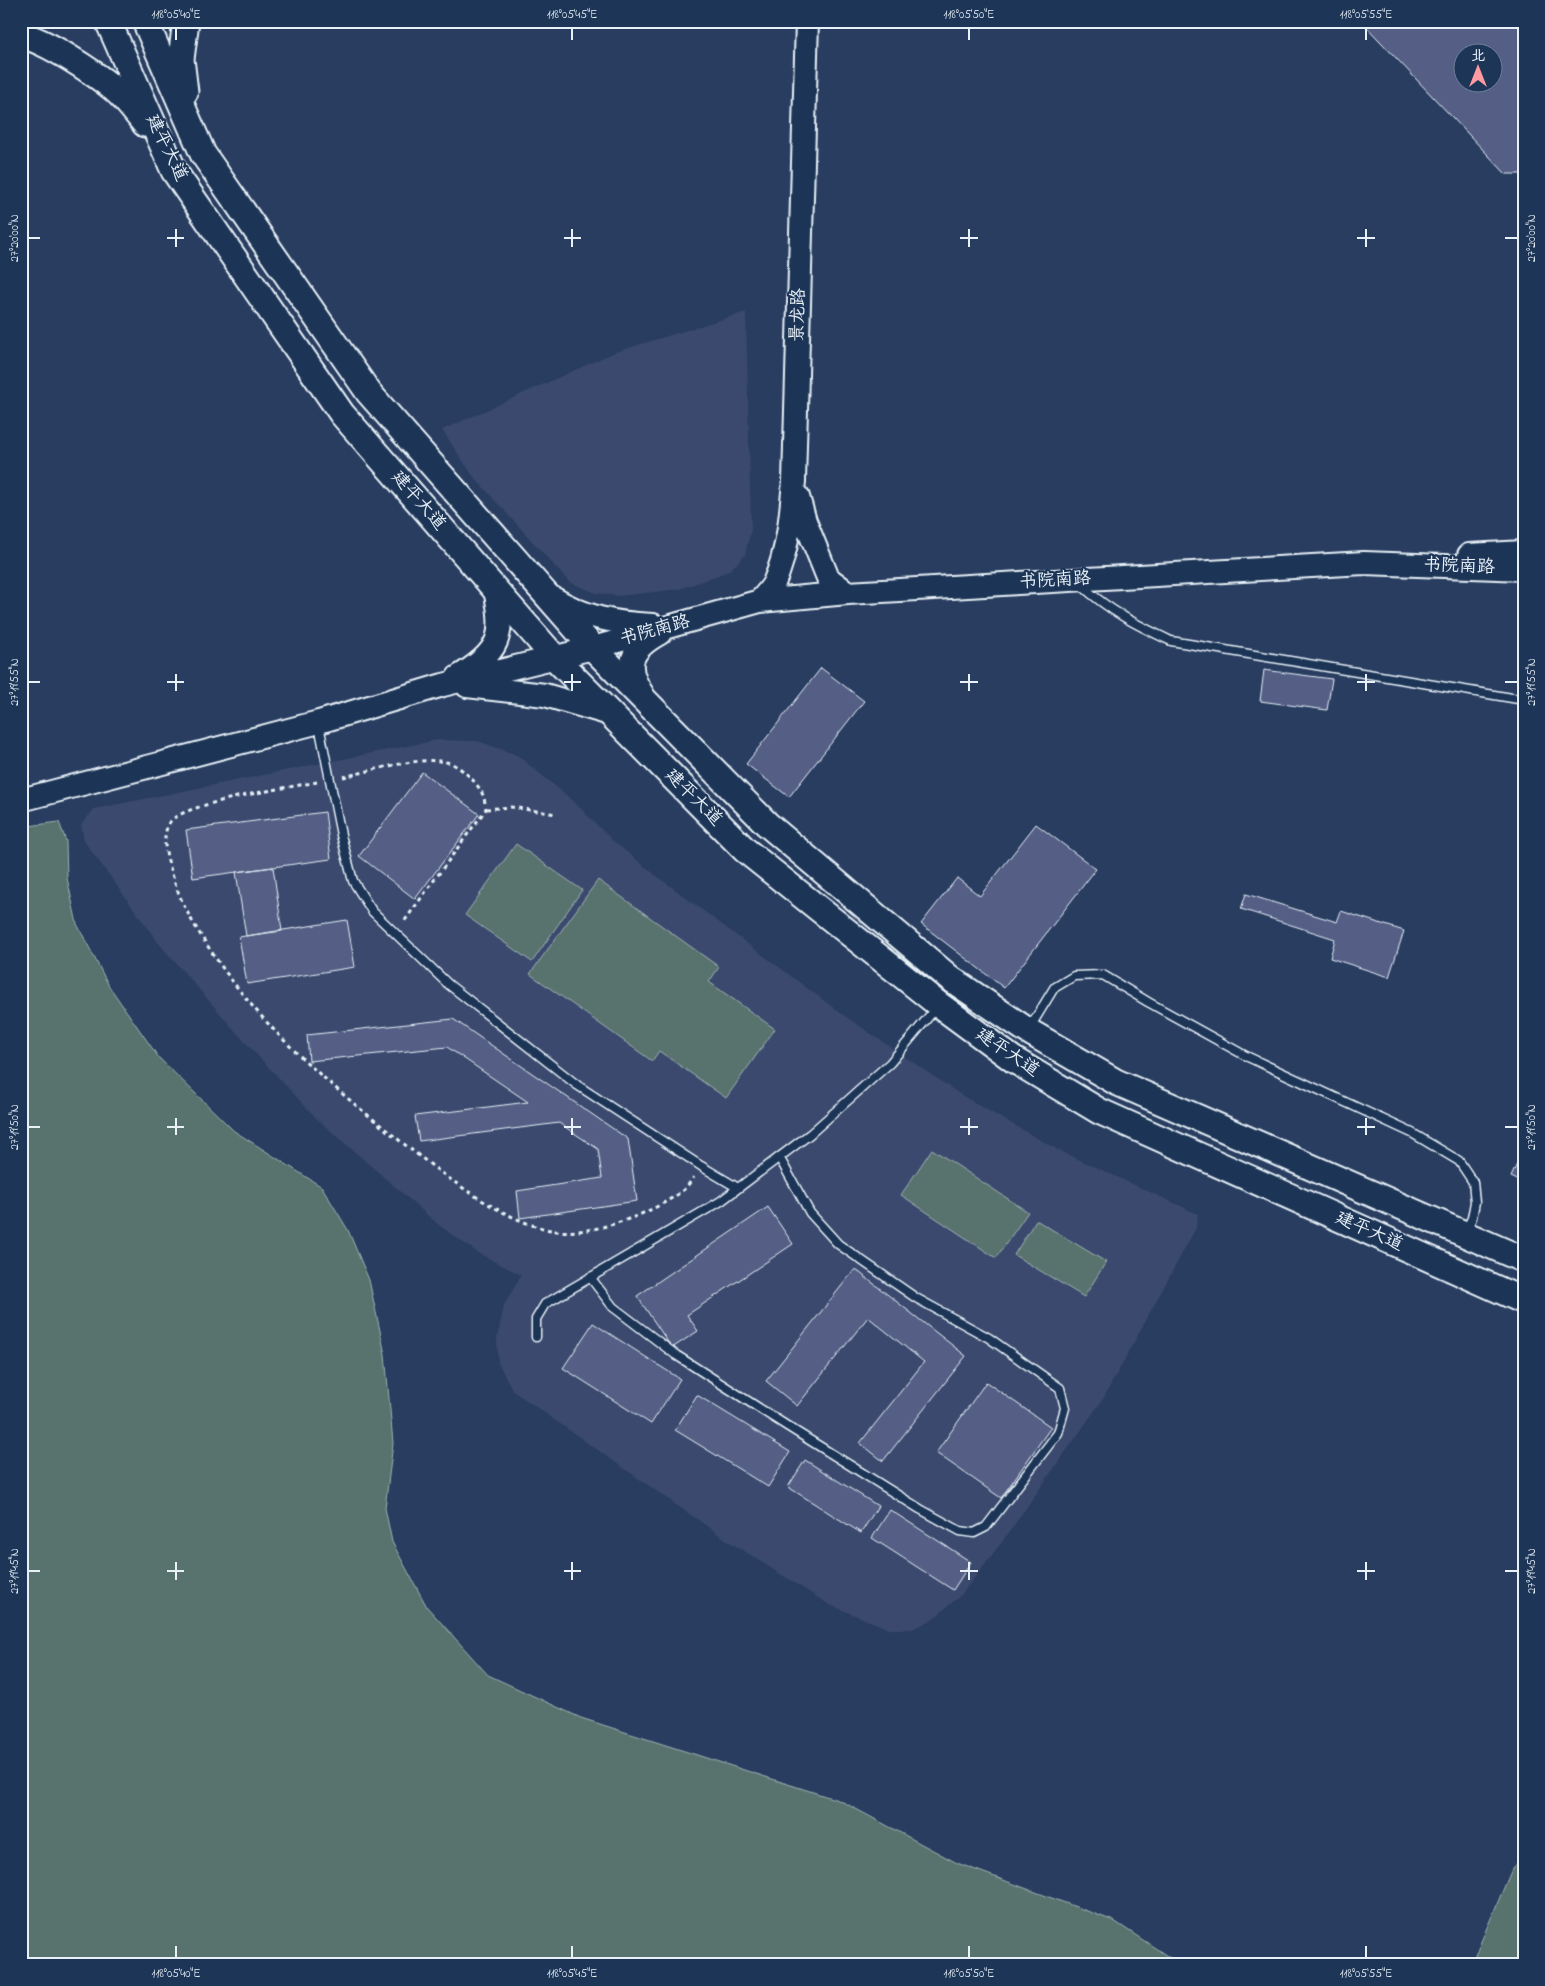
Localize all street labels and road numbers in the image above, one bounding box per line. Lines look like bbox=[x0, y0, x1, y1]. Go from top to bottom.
street label: 建平大道 bbox=[139, 110, 193, 186]
street label: 景龙路 bbox=[785, 288, 813, 342]
street label: 建平大道 bbox=[385, 465, 451, 537]
street label: 书院南路 bbox=[1423, 553, 1495, 581]
street label: 书院南路 bbox=[1018, 566, 1092, 596]
street label: 书院南路 bbox=[617, 609, 693, 653]
street label: 建平大道 bbox=[658, 763, 728, 833]
street label: 建平大道 bbox=[970, 1022, 1044, 1084]
street label: 建平大道 bbox=[1331, 1205, 1407, 1259]

